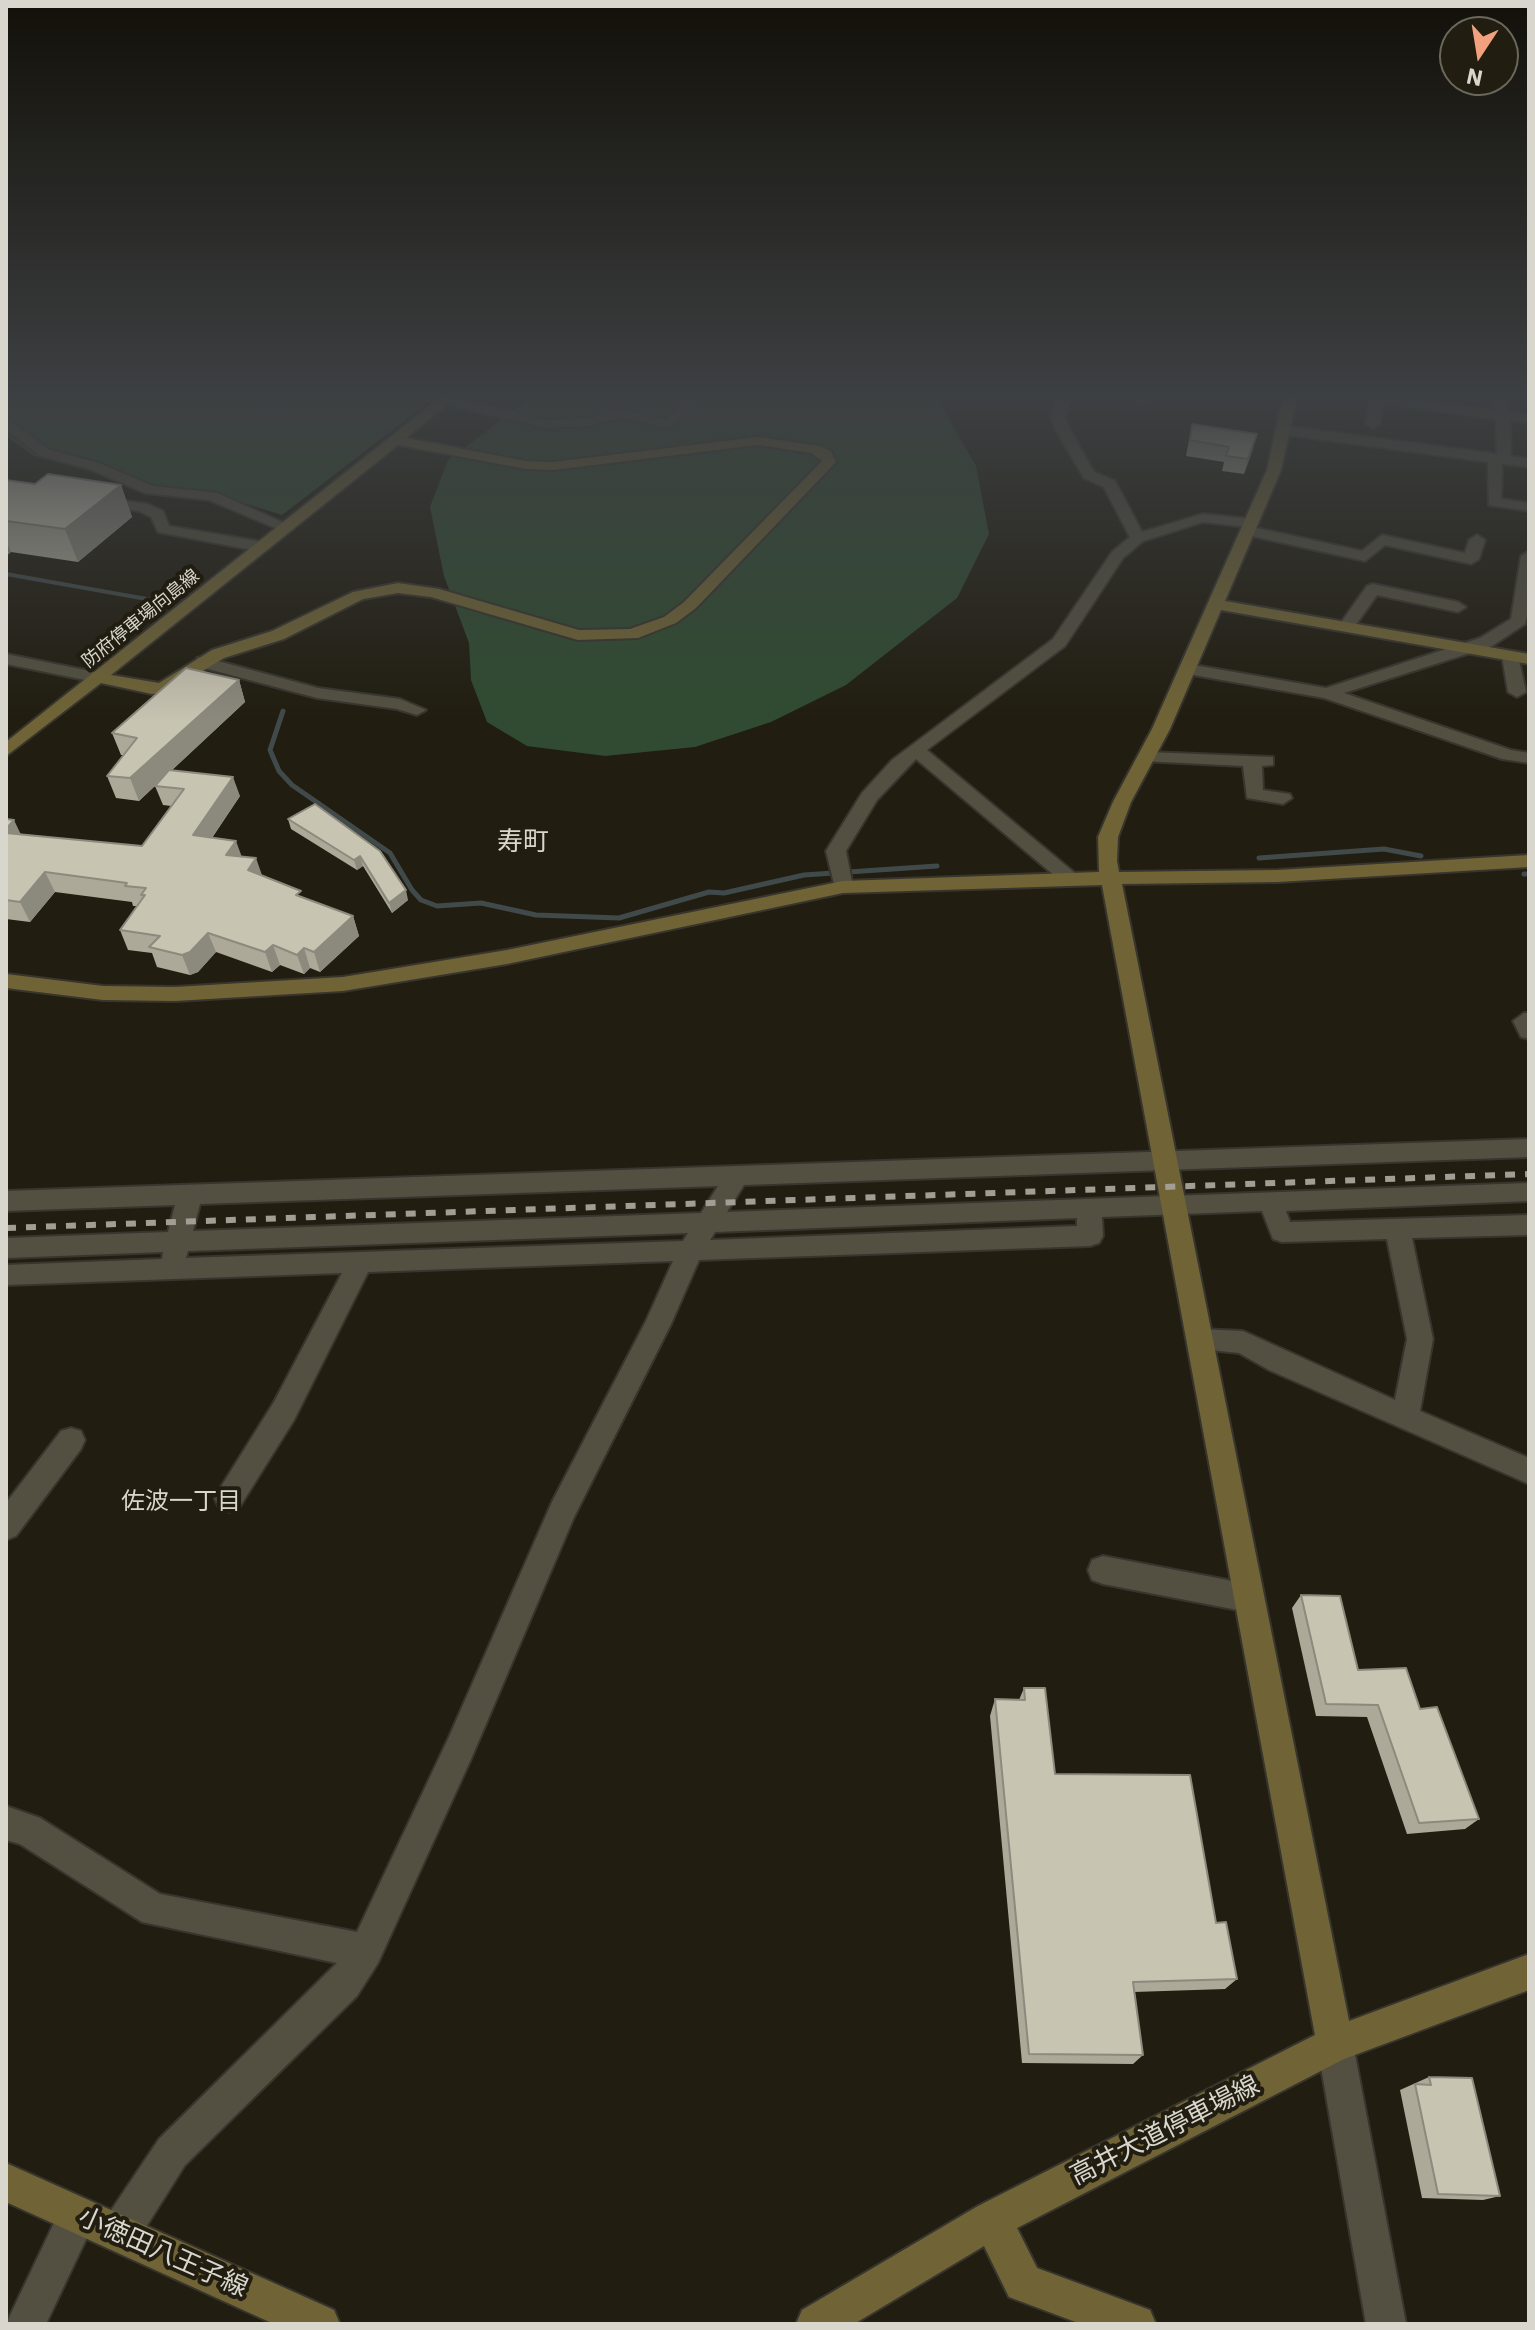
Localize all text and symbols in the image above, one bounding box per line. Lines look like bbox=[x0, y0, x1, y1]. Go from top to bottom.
north arrow bbox=[1439, 16, 1519, 96]
text: N bbox=[1464, 62, 1485, 94]
street label: 防府停車場向島線 bbox=[78, 565, 204, 673]
district label: 寿町 bbox=[497, 826, 549, 858]
district label: 佐波一丁目 bbox=[121, 1488, 241, 1516]
street label: 高井大道停車場線 bbox=[1065, 2070, 1265, 2192]
street label: 小徳田八王子線 bbox=[74, 2202, 252, 2304]

